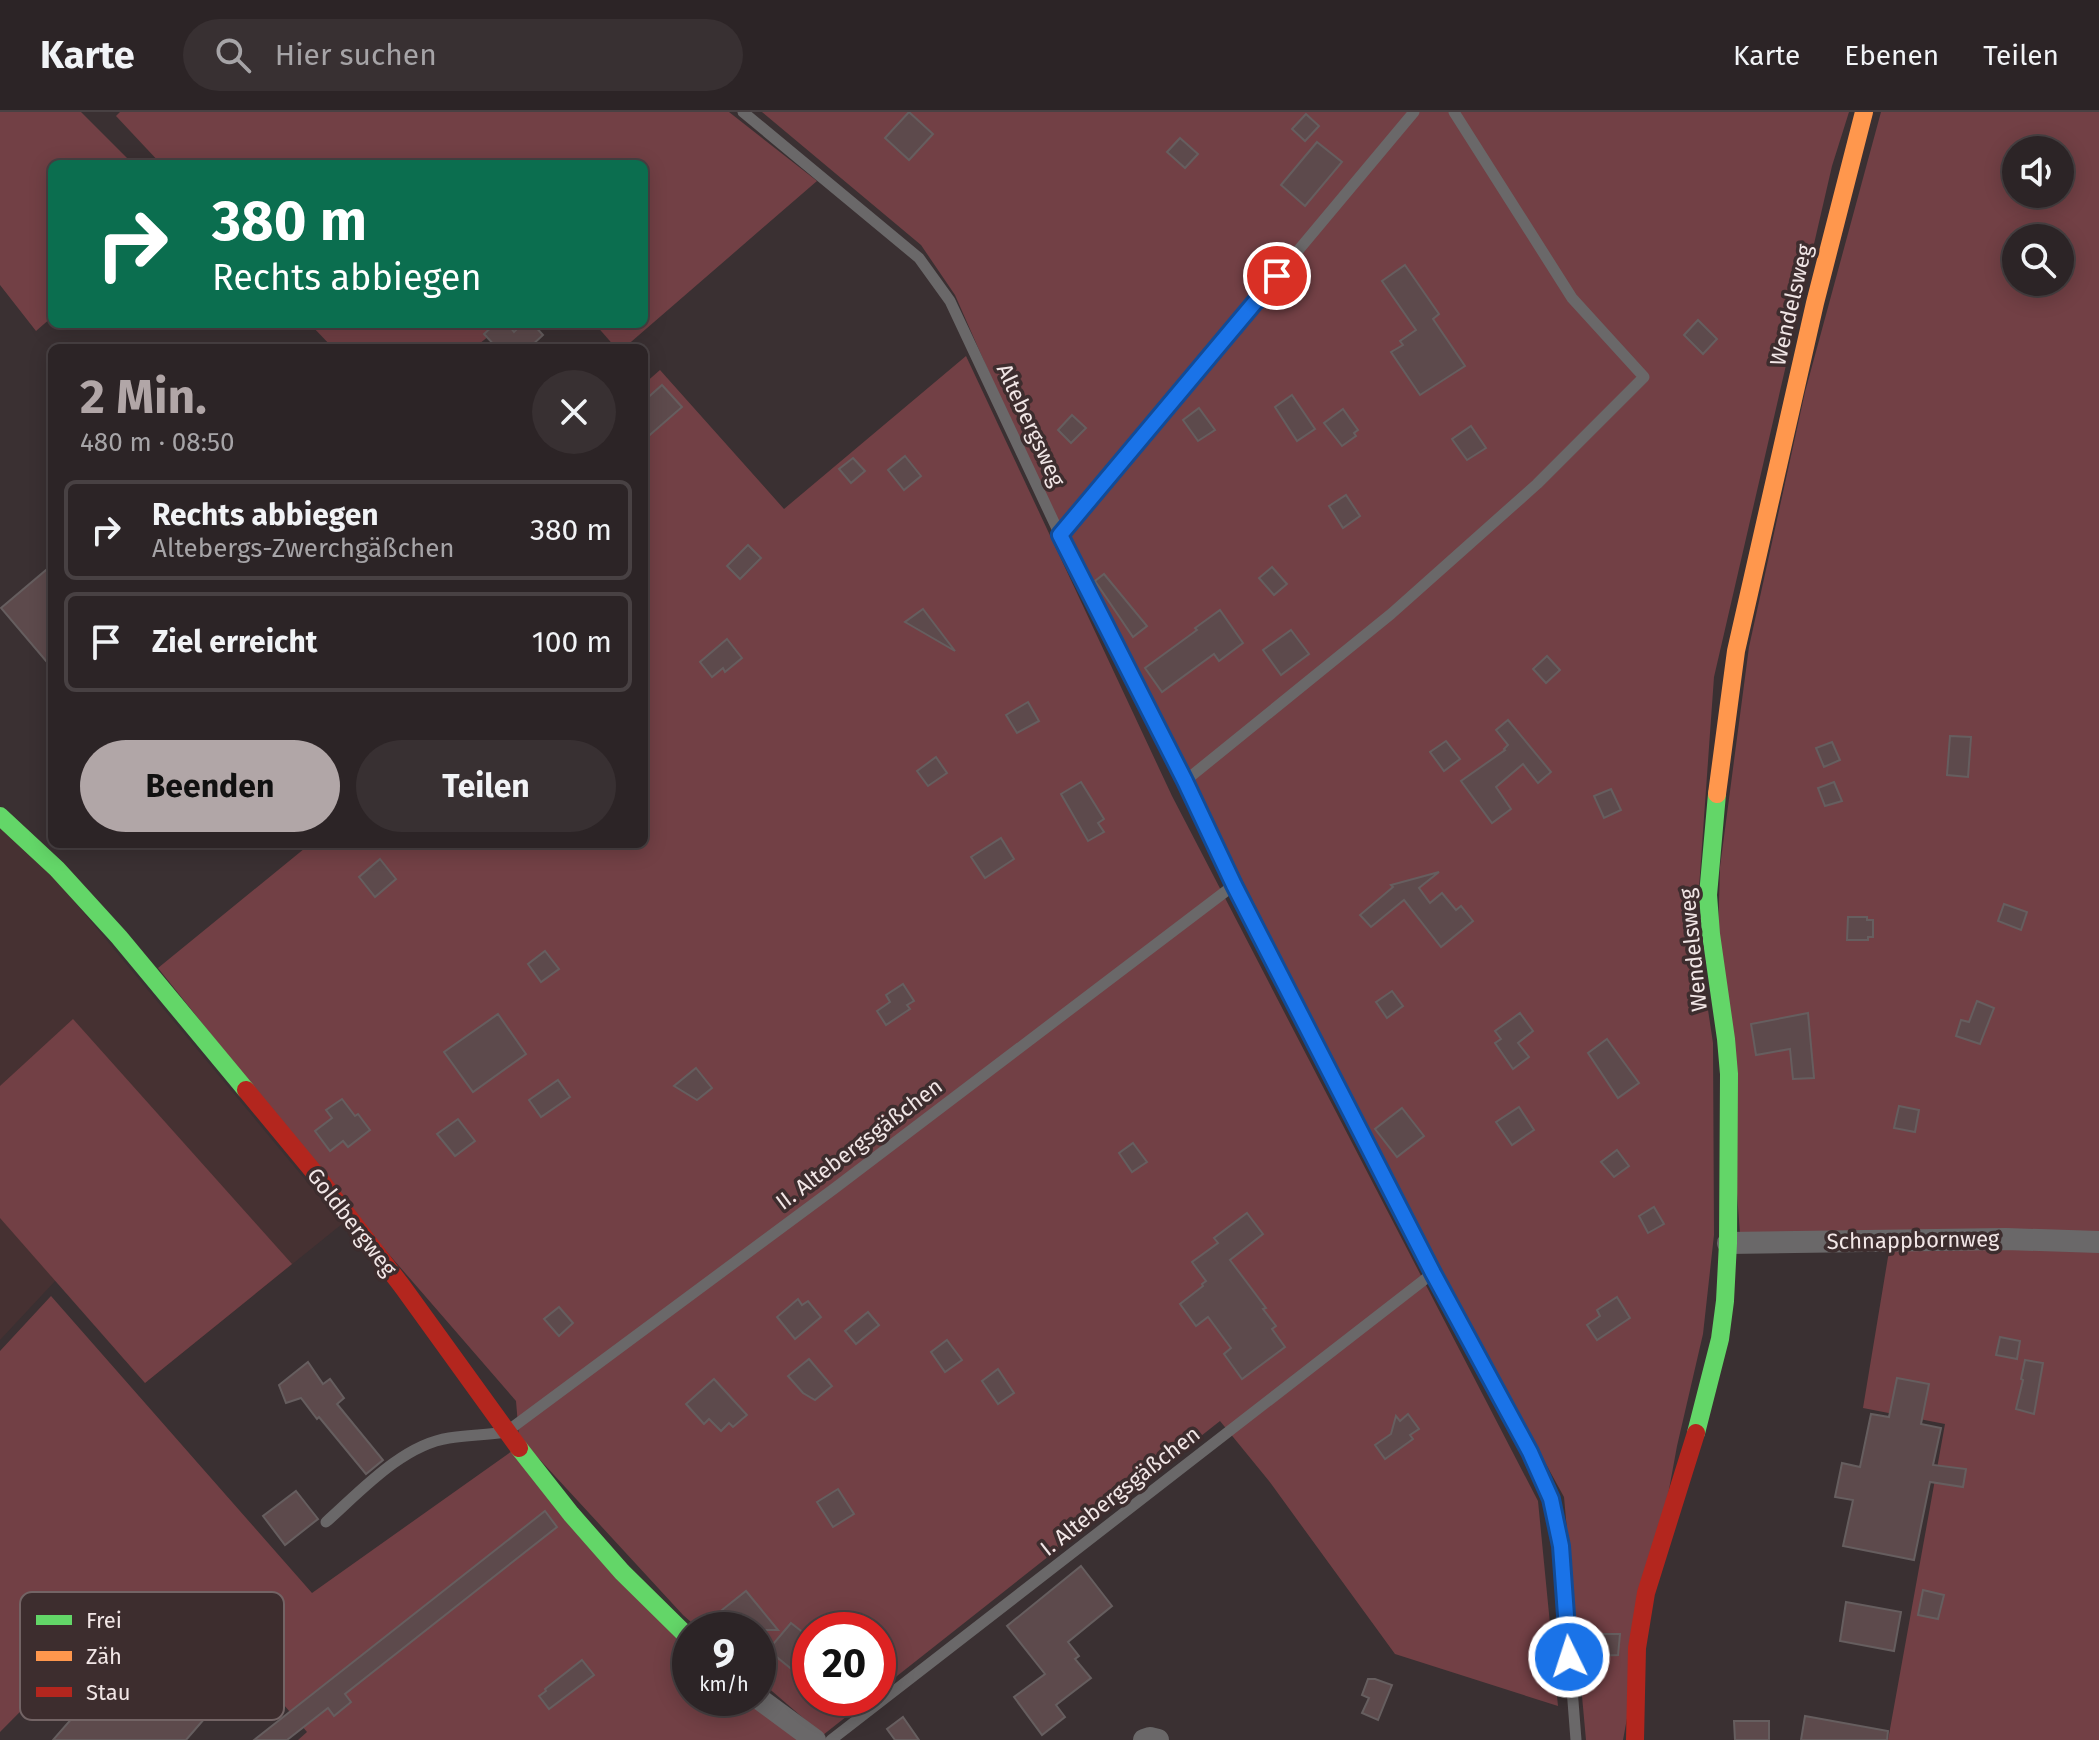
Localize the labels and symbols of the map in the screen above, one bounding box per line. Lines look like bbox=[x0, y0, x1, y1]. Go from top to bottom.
street label: Wendelsweg bbox=[1764, 241, 1818, 368]
pin bbox=[1243, 242, 1311, 310]
street label: Altebergsweg bbox=[991, 359, 1071, 491]
street label: Wendelsweg bbox=[1673, 887, 1713, 1013]
street label: II. Altebergsgäßchen bbox=[770, 1072, 948, 1216]
street label: Goldbergweg bbox=[301, 1162, 403, 1282]
street label: Schnappbornweg bbox=[1826, 1225, 2000, 1255]
street label: I. Altebergsgäßchen bbox=[1035, 1420, 1205, 1562]
legend bbox=[20, 1592, 284, 1720]
text: Frei bbox=[86, 1607, 122, 1634]
speed limit sign: 20 bbox=[792, 1612, 896, 1716]
position arrow bbox=[1527, 1615, 1611, 1699]
text: Zäh bbox=[86, 1643, 122, 1670]
text: Stau bbox=[86, 1679, 131, 1706]

